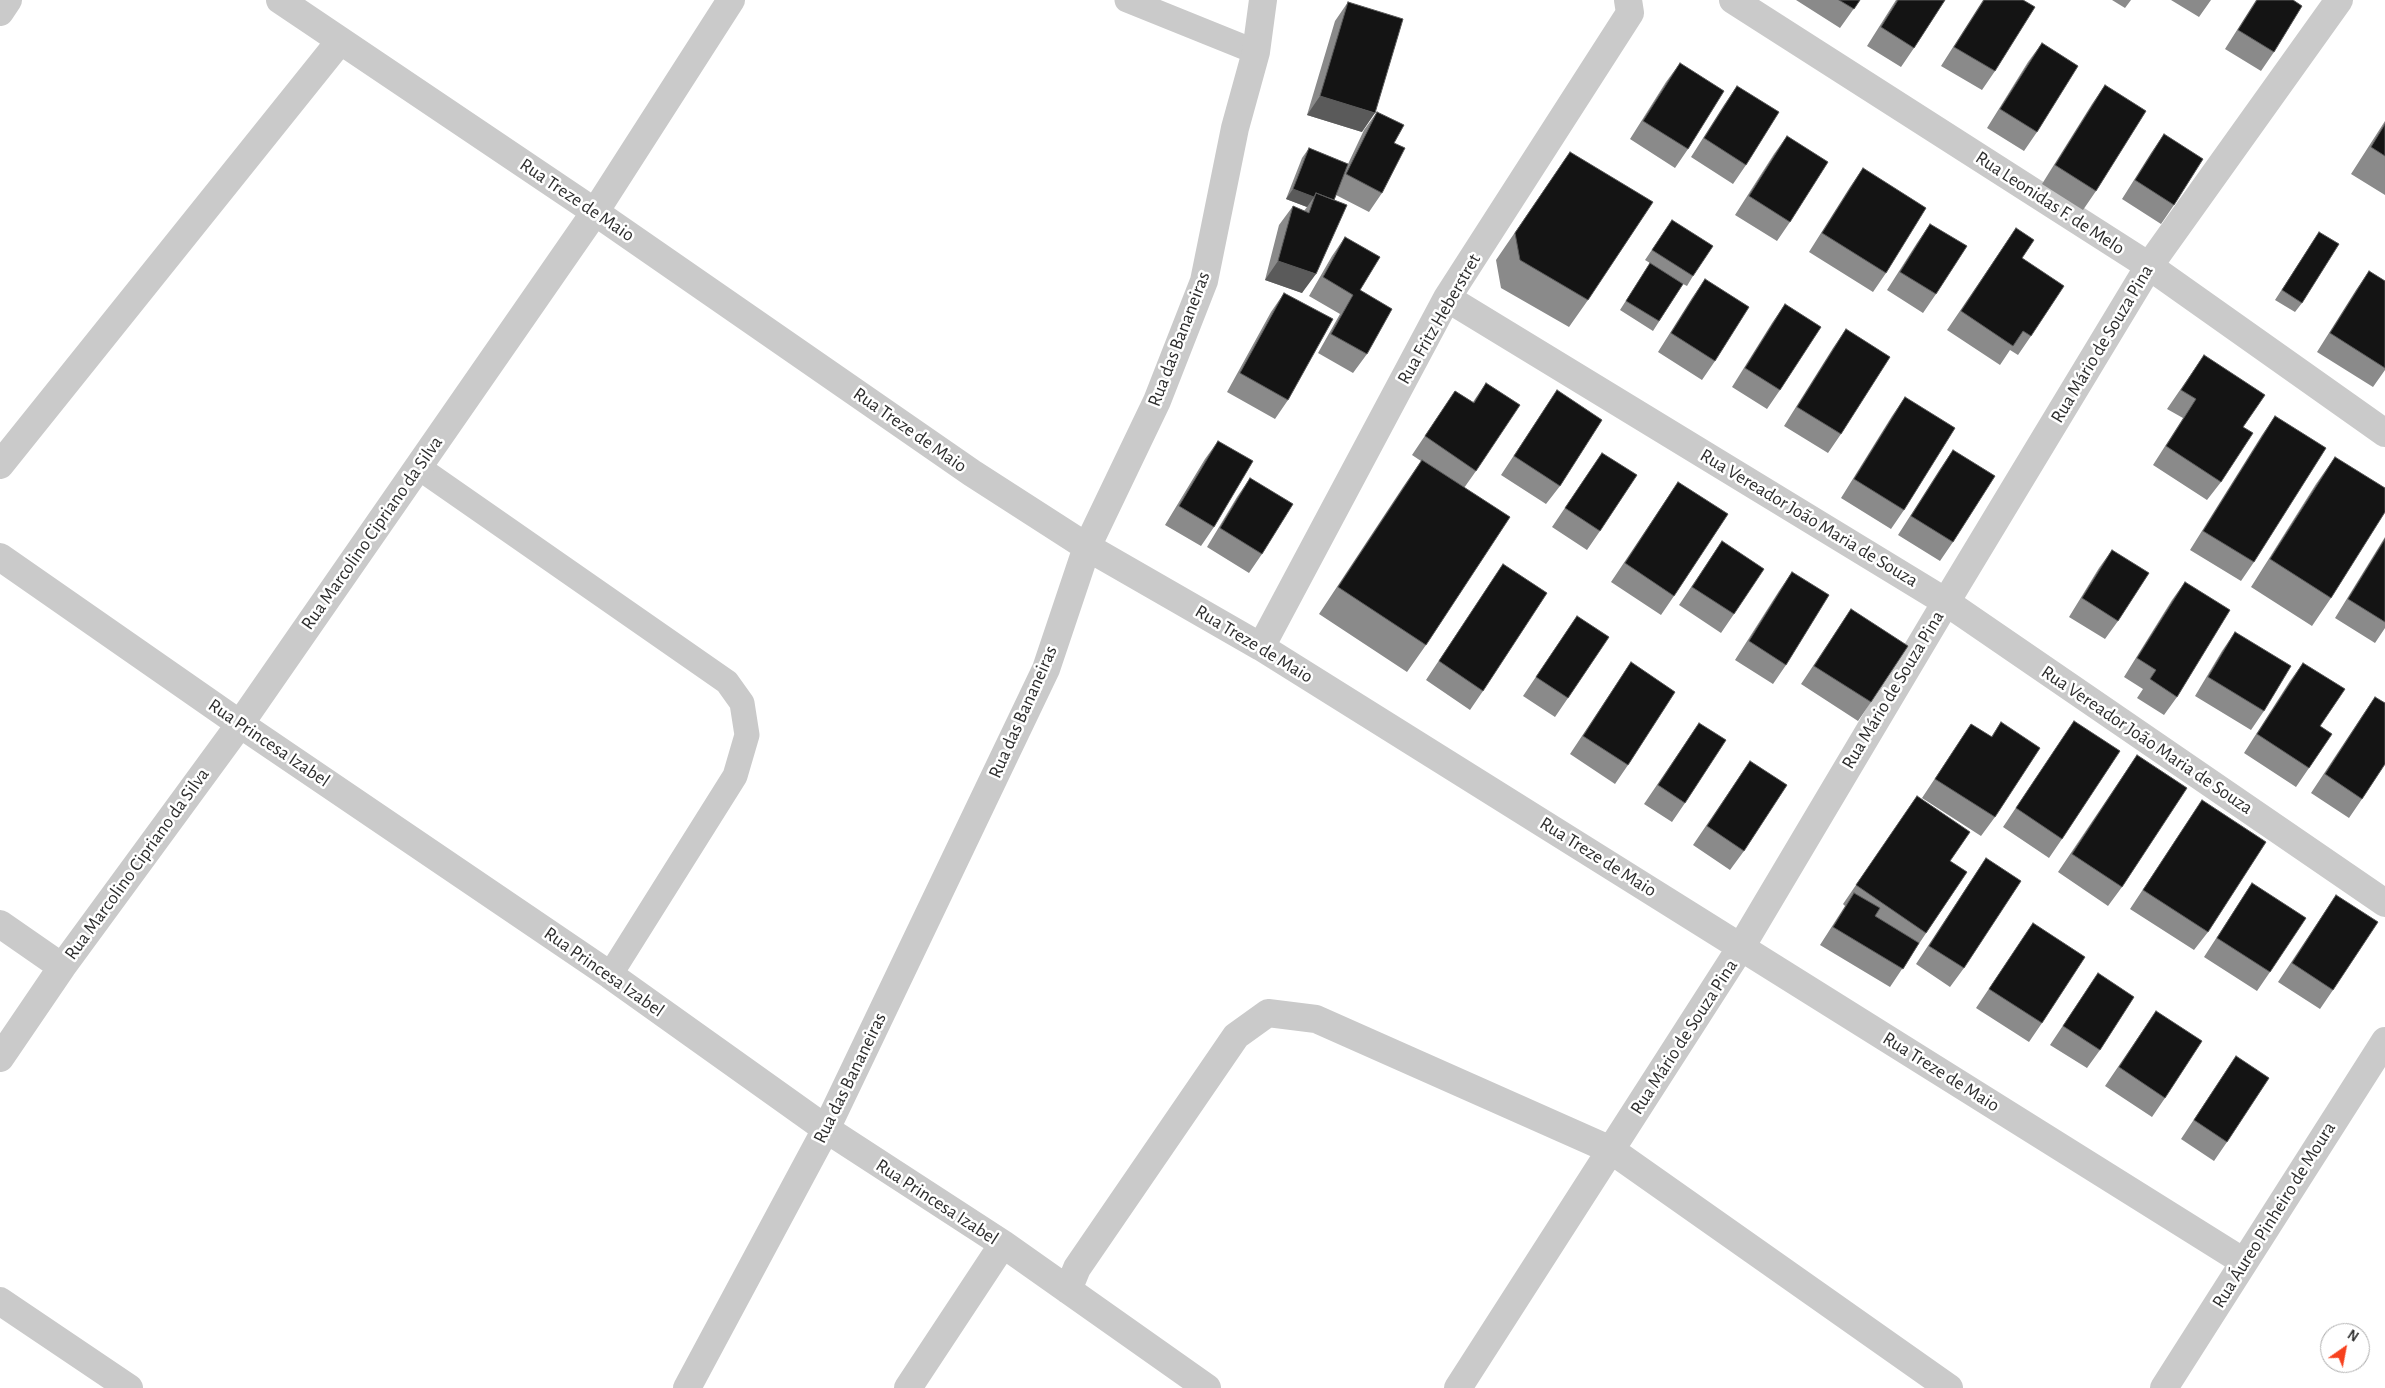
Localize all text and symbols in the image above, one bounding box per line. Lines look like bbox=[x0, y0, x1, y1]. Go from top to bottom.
street label: Rua Leonidas F. de Melo bbox=[1971, 146, 2129, 260]
street label: Rua Treze de Maio bbox=[515, 153, 639, 247]
street label: Rua Fritz Heberstret bbox=[1392, 250, 1486, 388]
street label: Rua Mário de Souza Pina bbox=[2046, 261, 2158, 427]
street label: Rua das Bananeiras bbox=[1143, 268, 1215, 410]
street label: Rua Treze de Maio bbox=[849, 382, 971, 478]
street label: Rua Marcolino Cipriano da Silva bbox=[296, 432, 448, 634]
street label: Rua Vereador João Maria de Souza bbox=[1696, 444, 1922, 592]
street label: Rua Treze de Maio bbox=[1191, 600, 1317, 688]
street label: Rua Mário de Souza Pina bbox=[1837, 607, 1949, 773]
street label: Rua das Bananeiras bbox=[984, 642, 1062, 782]
street label: Rua Vereador João Maria de Souza bbox=[2037, 661, 2257, 819]
street label: Rua Princesa Izabel bbox=[204, 694, 334, 792]
street label: Rua Marcolino Cipriano da Silva bbox=[60, 764, 214, 964]
street label: Rua Treze de Maio bbox=[1535, 812, 1661, 902]
street label: Rua Princesa Izabel bbox=[539, 922, 669, 1022]
street label: Rua Mário de Souza Pina bbox=[1625, 955, 1743, 1119]
street label: Rua das Bananeiras bbox=[808, 1009, 892, 1147]
street label: Rua Treze de Maio bbox=[1878, 1027, 2004, 1117]
street label: Rua Áureo Pinheiro de Moura bbox=[2207, 1118, 2341, 1312]
street label: Rua Princesa Izabel bbox=[871, 1154, 1003, 1250]
north arrow bbox=[2320, 1323, 2370, 1373]
text: N bbox=[2345, 1328, 2361, 1345]

